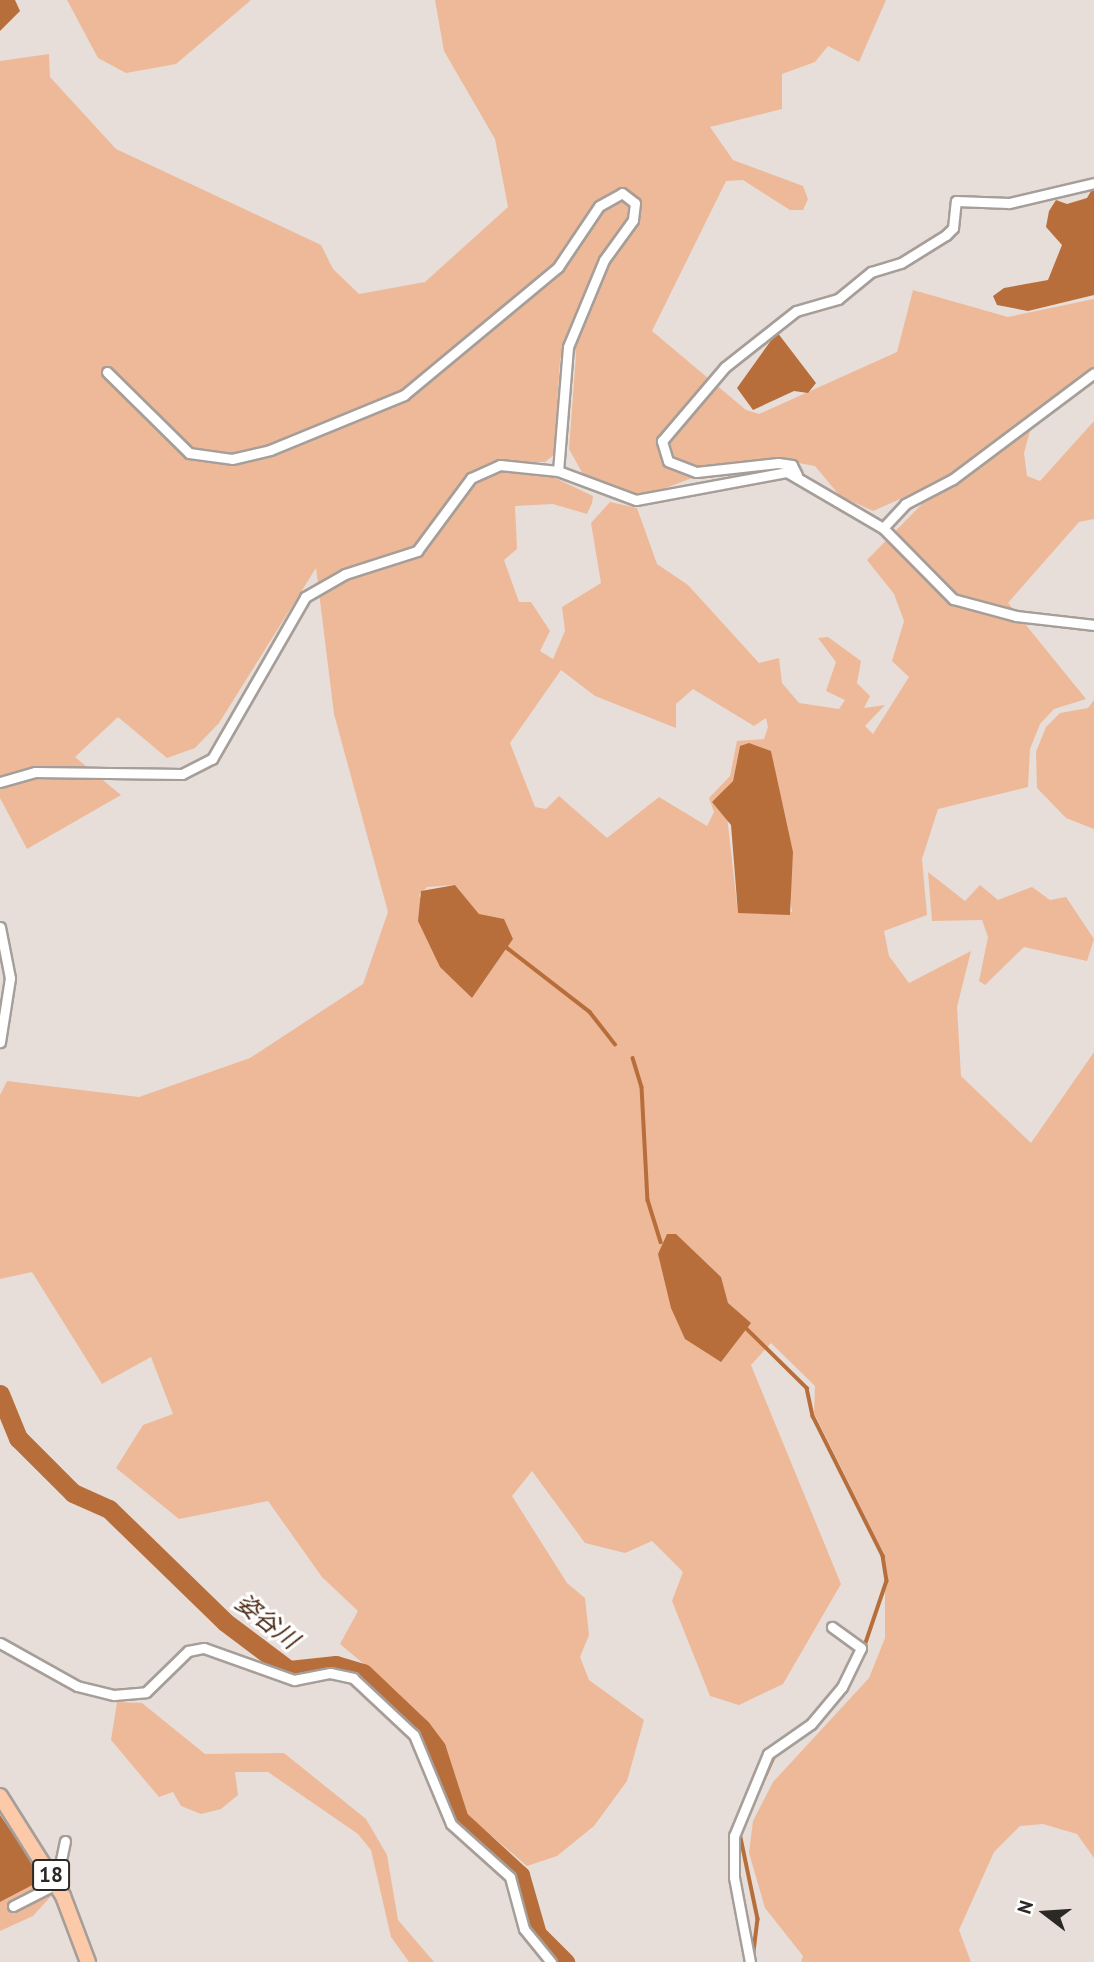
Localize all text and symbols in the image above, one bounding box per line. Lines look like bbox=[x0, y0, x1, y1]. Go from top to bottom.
water label: 姿谷川 bbox=[230, 1587, 304, 1655]
road number: 18 bbox=[32, 1857, 70, 1892]
north arrow bbox=[1010, 1878, 1080, 1948]
text: N bbox=[1012, 1897, 1038, 1916]

